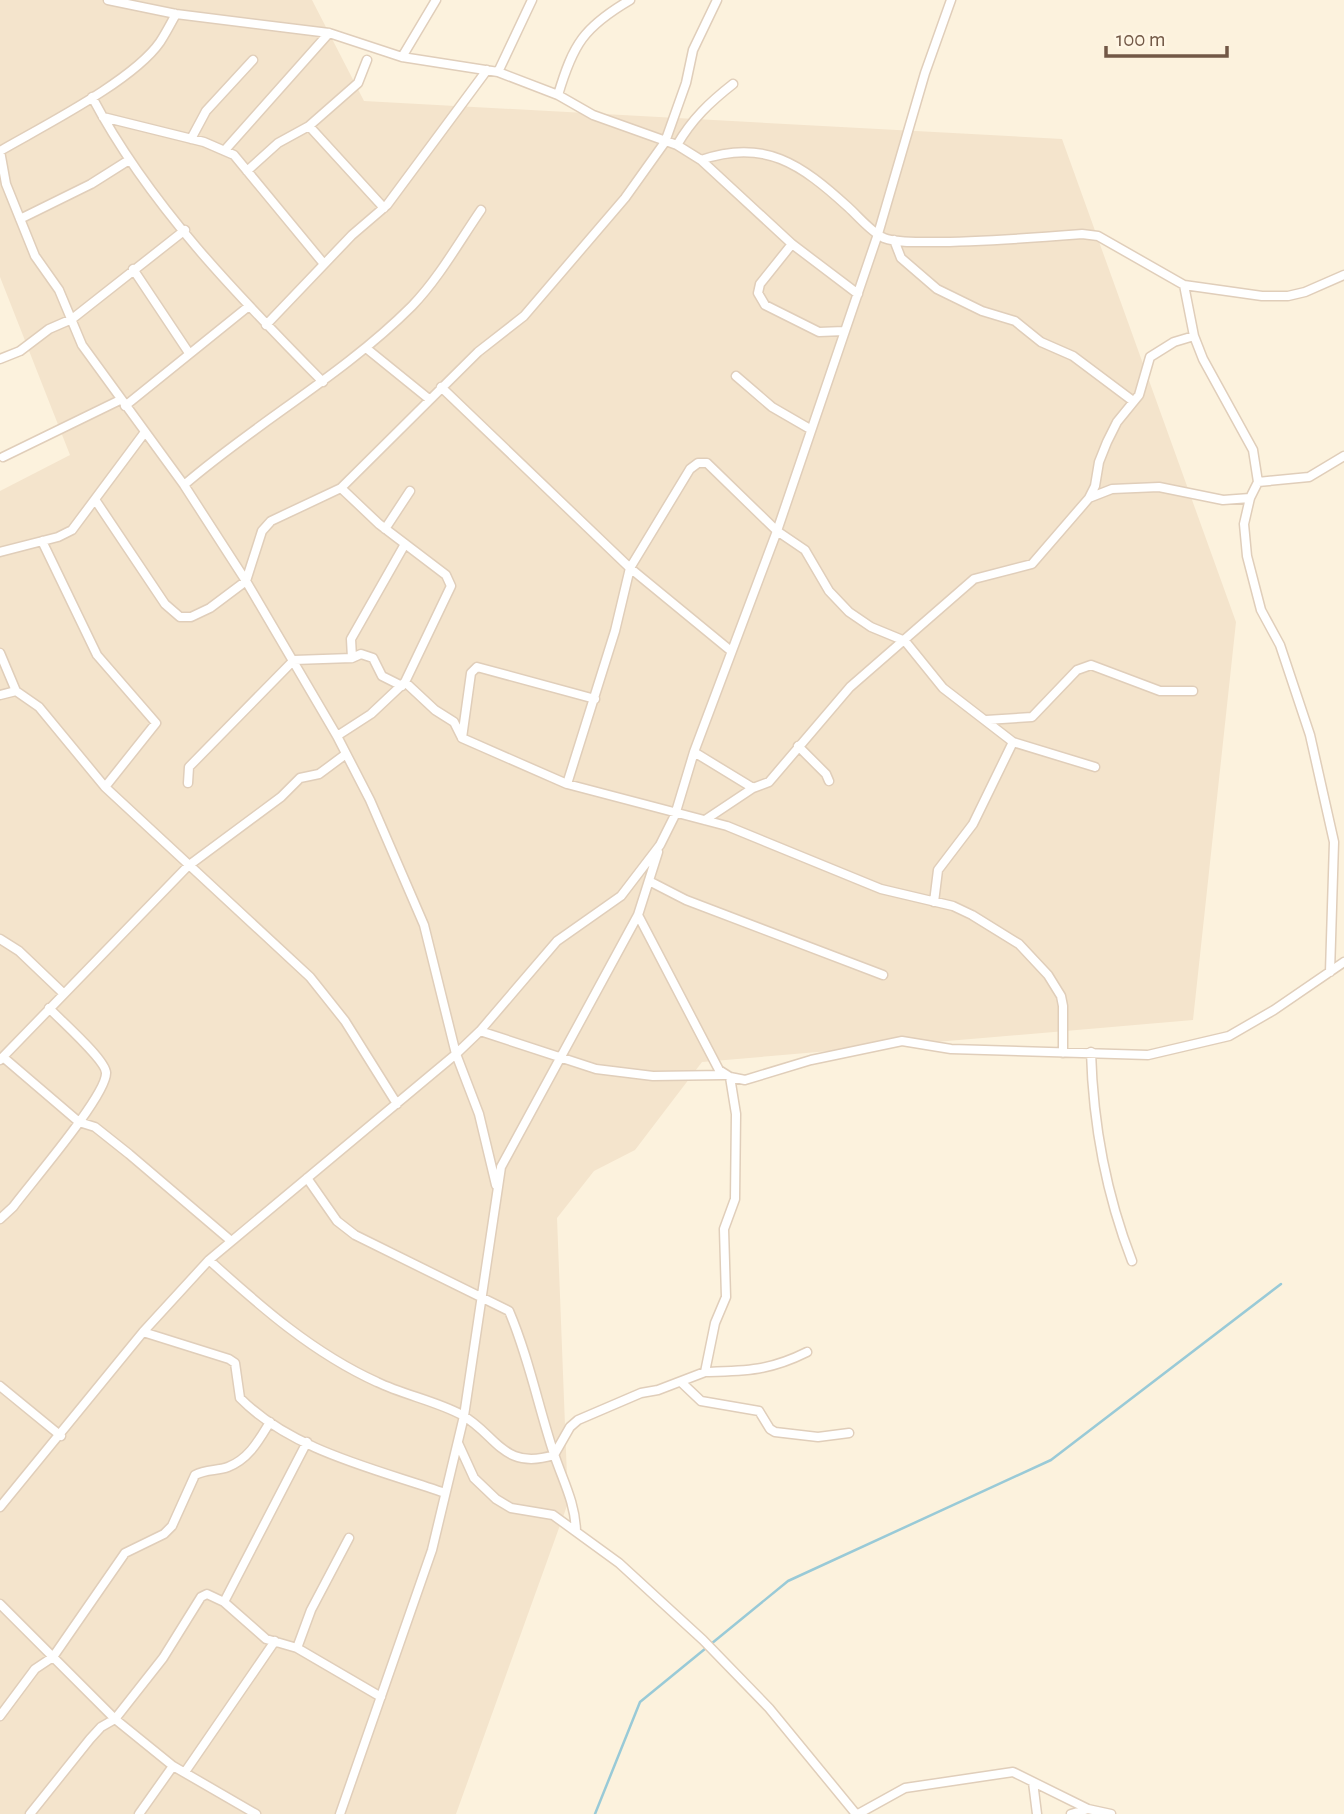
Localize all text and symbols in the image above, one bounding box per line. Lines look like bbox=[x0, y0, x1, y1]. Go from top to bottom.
scale bar bbox=[1106, 14, 1227, 58]
text: 100 m bbox=[1116, 29, 1166, 50]

